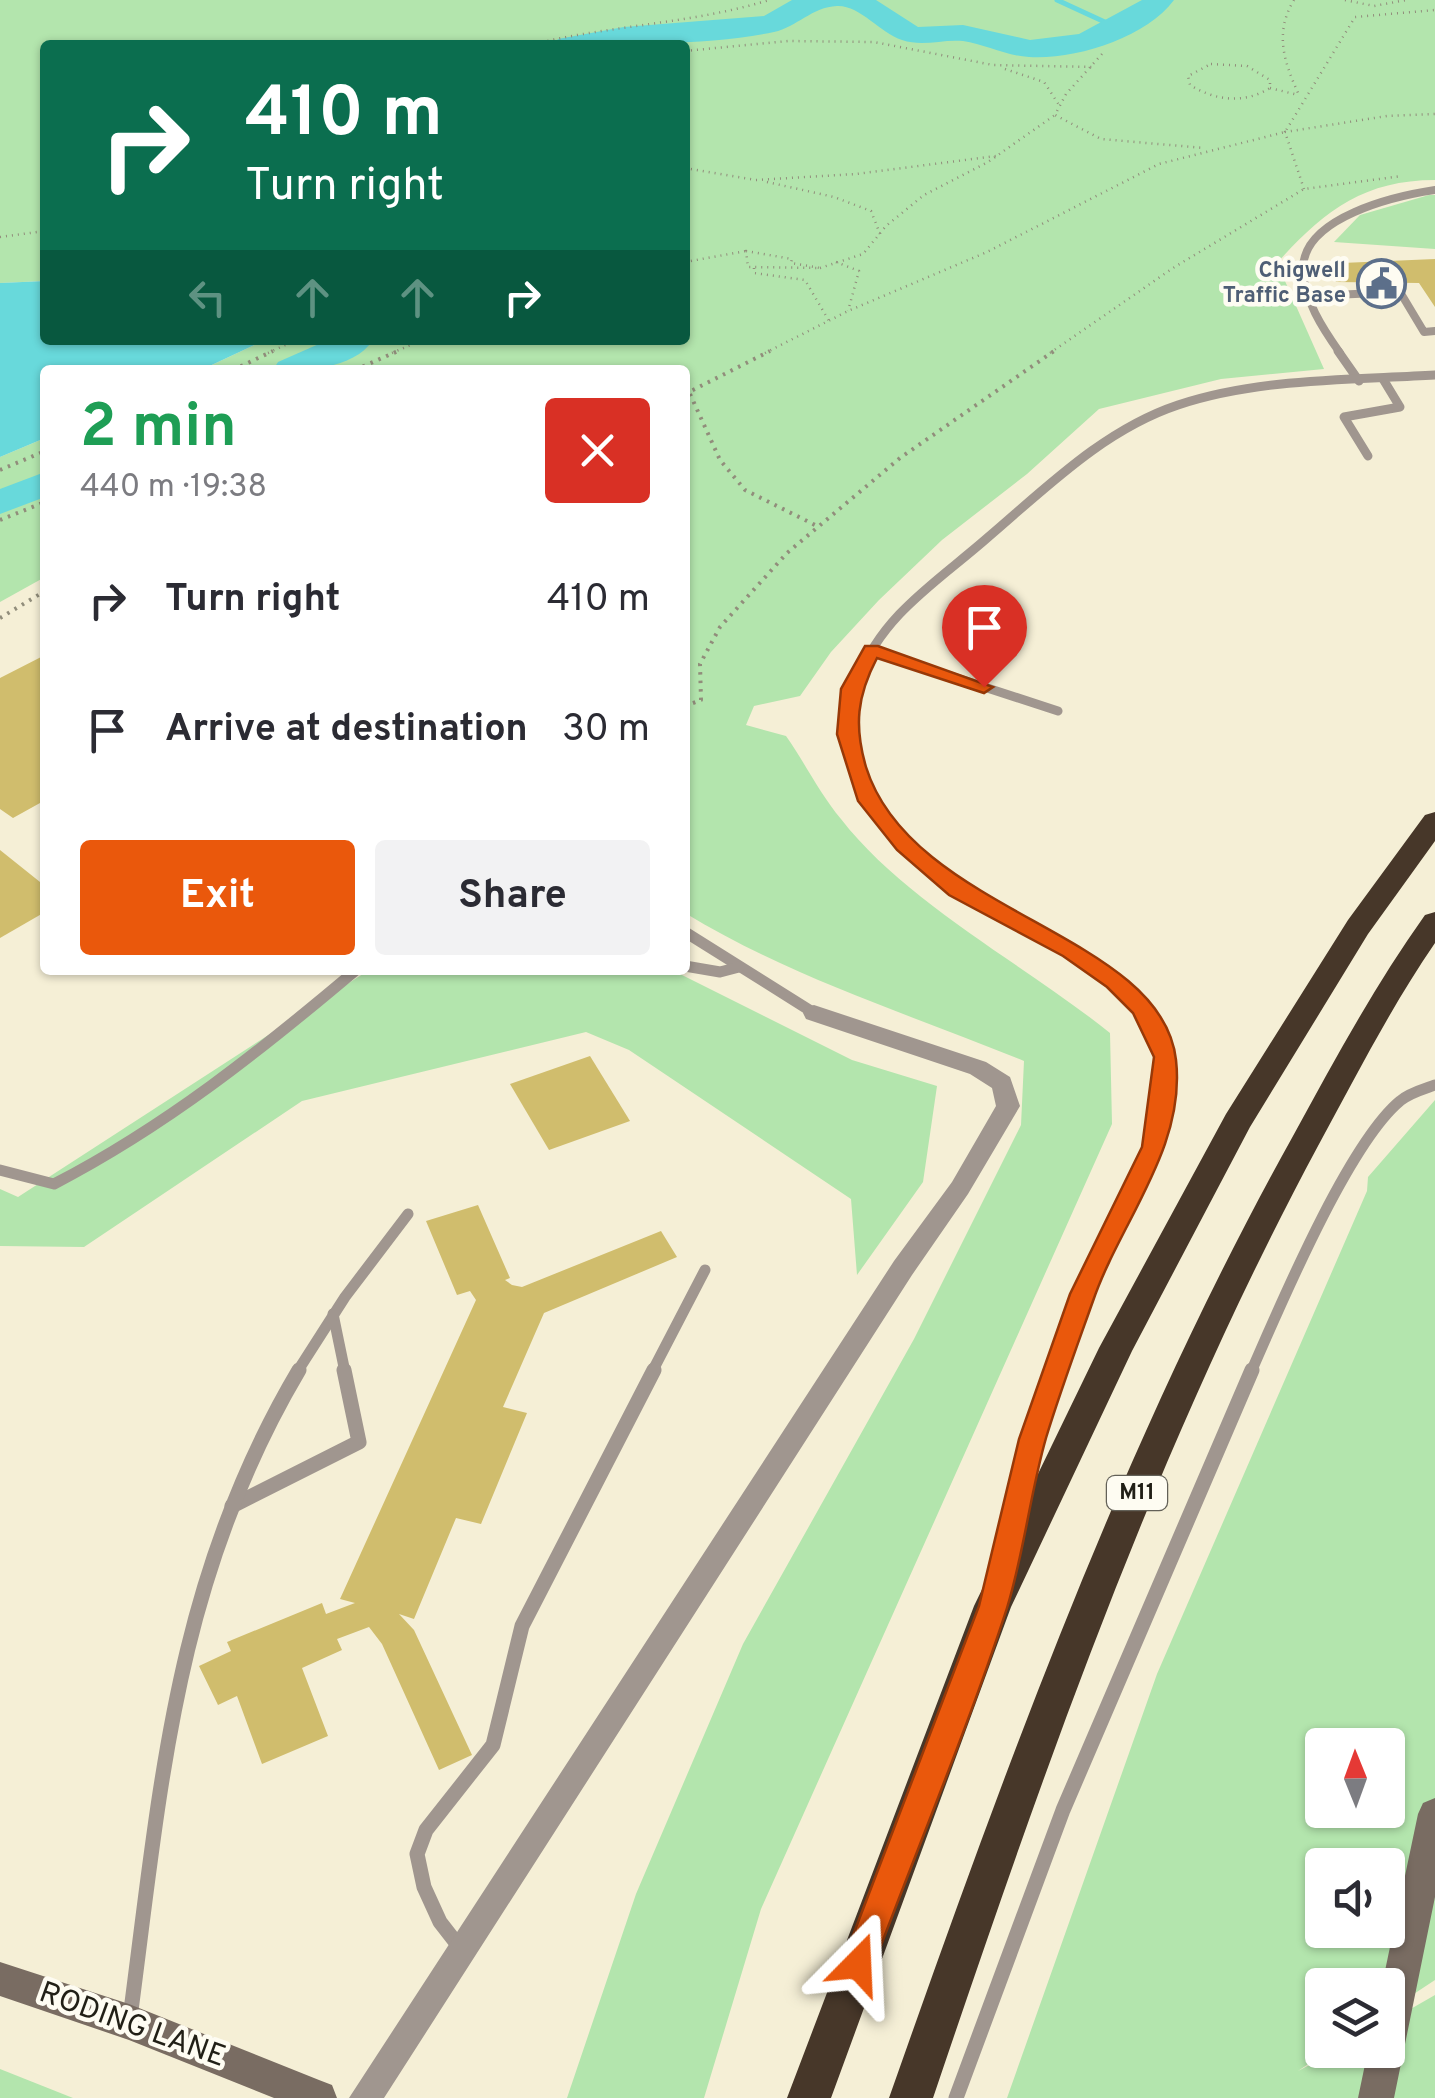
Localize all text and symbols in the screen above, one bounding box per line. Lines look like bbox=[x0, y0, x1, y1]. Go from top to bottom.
text: 410 m bbox=[245, 72, 443, 161]
icon: right bbox=[80, 80, 210, 210]
text: Turn right bbox=[245, 159, 444, 216]
place label: Chigwell Traffic Base bbox=[1223, 258, 1346, 310]
public building icon: Chigwell Traffic Base bbox=[1355, 258, 1407, 310]
icon: left bbox=[180, 270, 235, 325]
icon: ahead bbox=[285, 270, 340, 325]
icon: ahead bbox=[390, 270, 445, 325]
icon: right bbox=[495, 270, 550, 325]
text: 2 min bbox=[80, 392, 237, 468]
button: close bbox=[545, 398, 650, 503]
text: 440 m · 19:38 bbox=[80, 468, 267, 508]
icon: right bbox=[80, 573, 135, 628]
text: Turn right bbox=[165, 576, 340, 625]
text: 410 m bbox=[547, 576, 650, 625]
pin bbox=[942, 585, 1027, 688]
icon: arrive bbox=[957, 600, 1012, 655]
icon: arrive bbox=[80, 703, 135, 758]
text: Arrive at destination bbox=[165, 706, 528, 755]
text: 30 m bbox=[562, 706, 650, 755]
button: Exit bbox=[80, 840, 355, 955]
button: Share bbox=[375, 840, 650, 955]
road number: M11 bbox=[1107, 1476, 1167, 1510]
north arrow bbox=[1305, 1728, 1405, 1828]
map controls bbox=[1305, 1728, 1405, 2068]
button: sound bbox=[1305, 1848, 1405, 1948]
position arrow bbox=[806, 1912, 910, 2016]
button: layers bbox=[1305, 1968, 1405, 2068]
street label: RODING LANE bbox=[34, 1975, 230, 2077]

